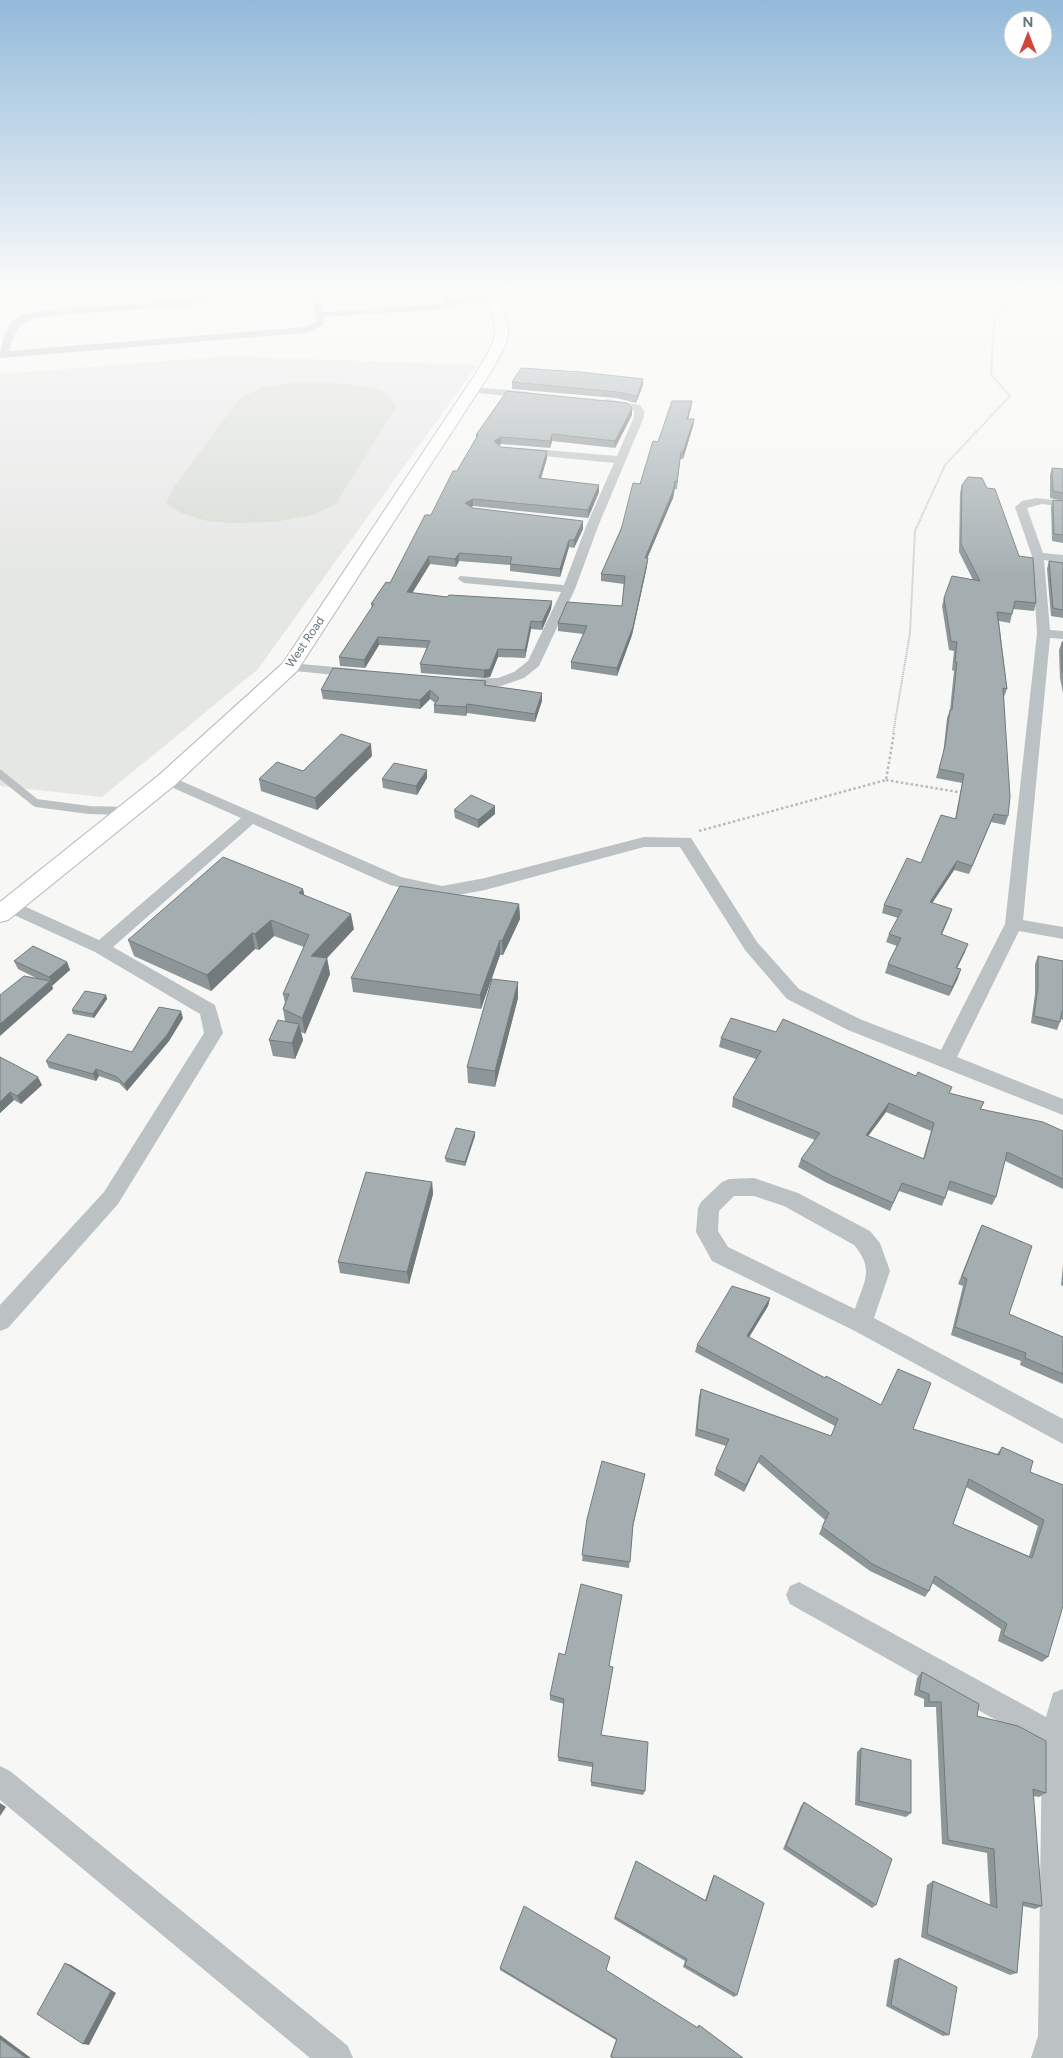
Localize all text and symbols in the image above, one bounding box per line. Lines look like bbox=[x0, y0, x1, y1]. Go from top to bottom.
north arrow bbox=[1003, 10, 1053, 60]
text: N bbox=[1023, 14, 1033, 31]
street label: West Road bbox=[283, 614, 327, 670]

